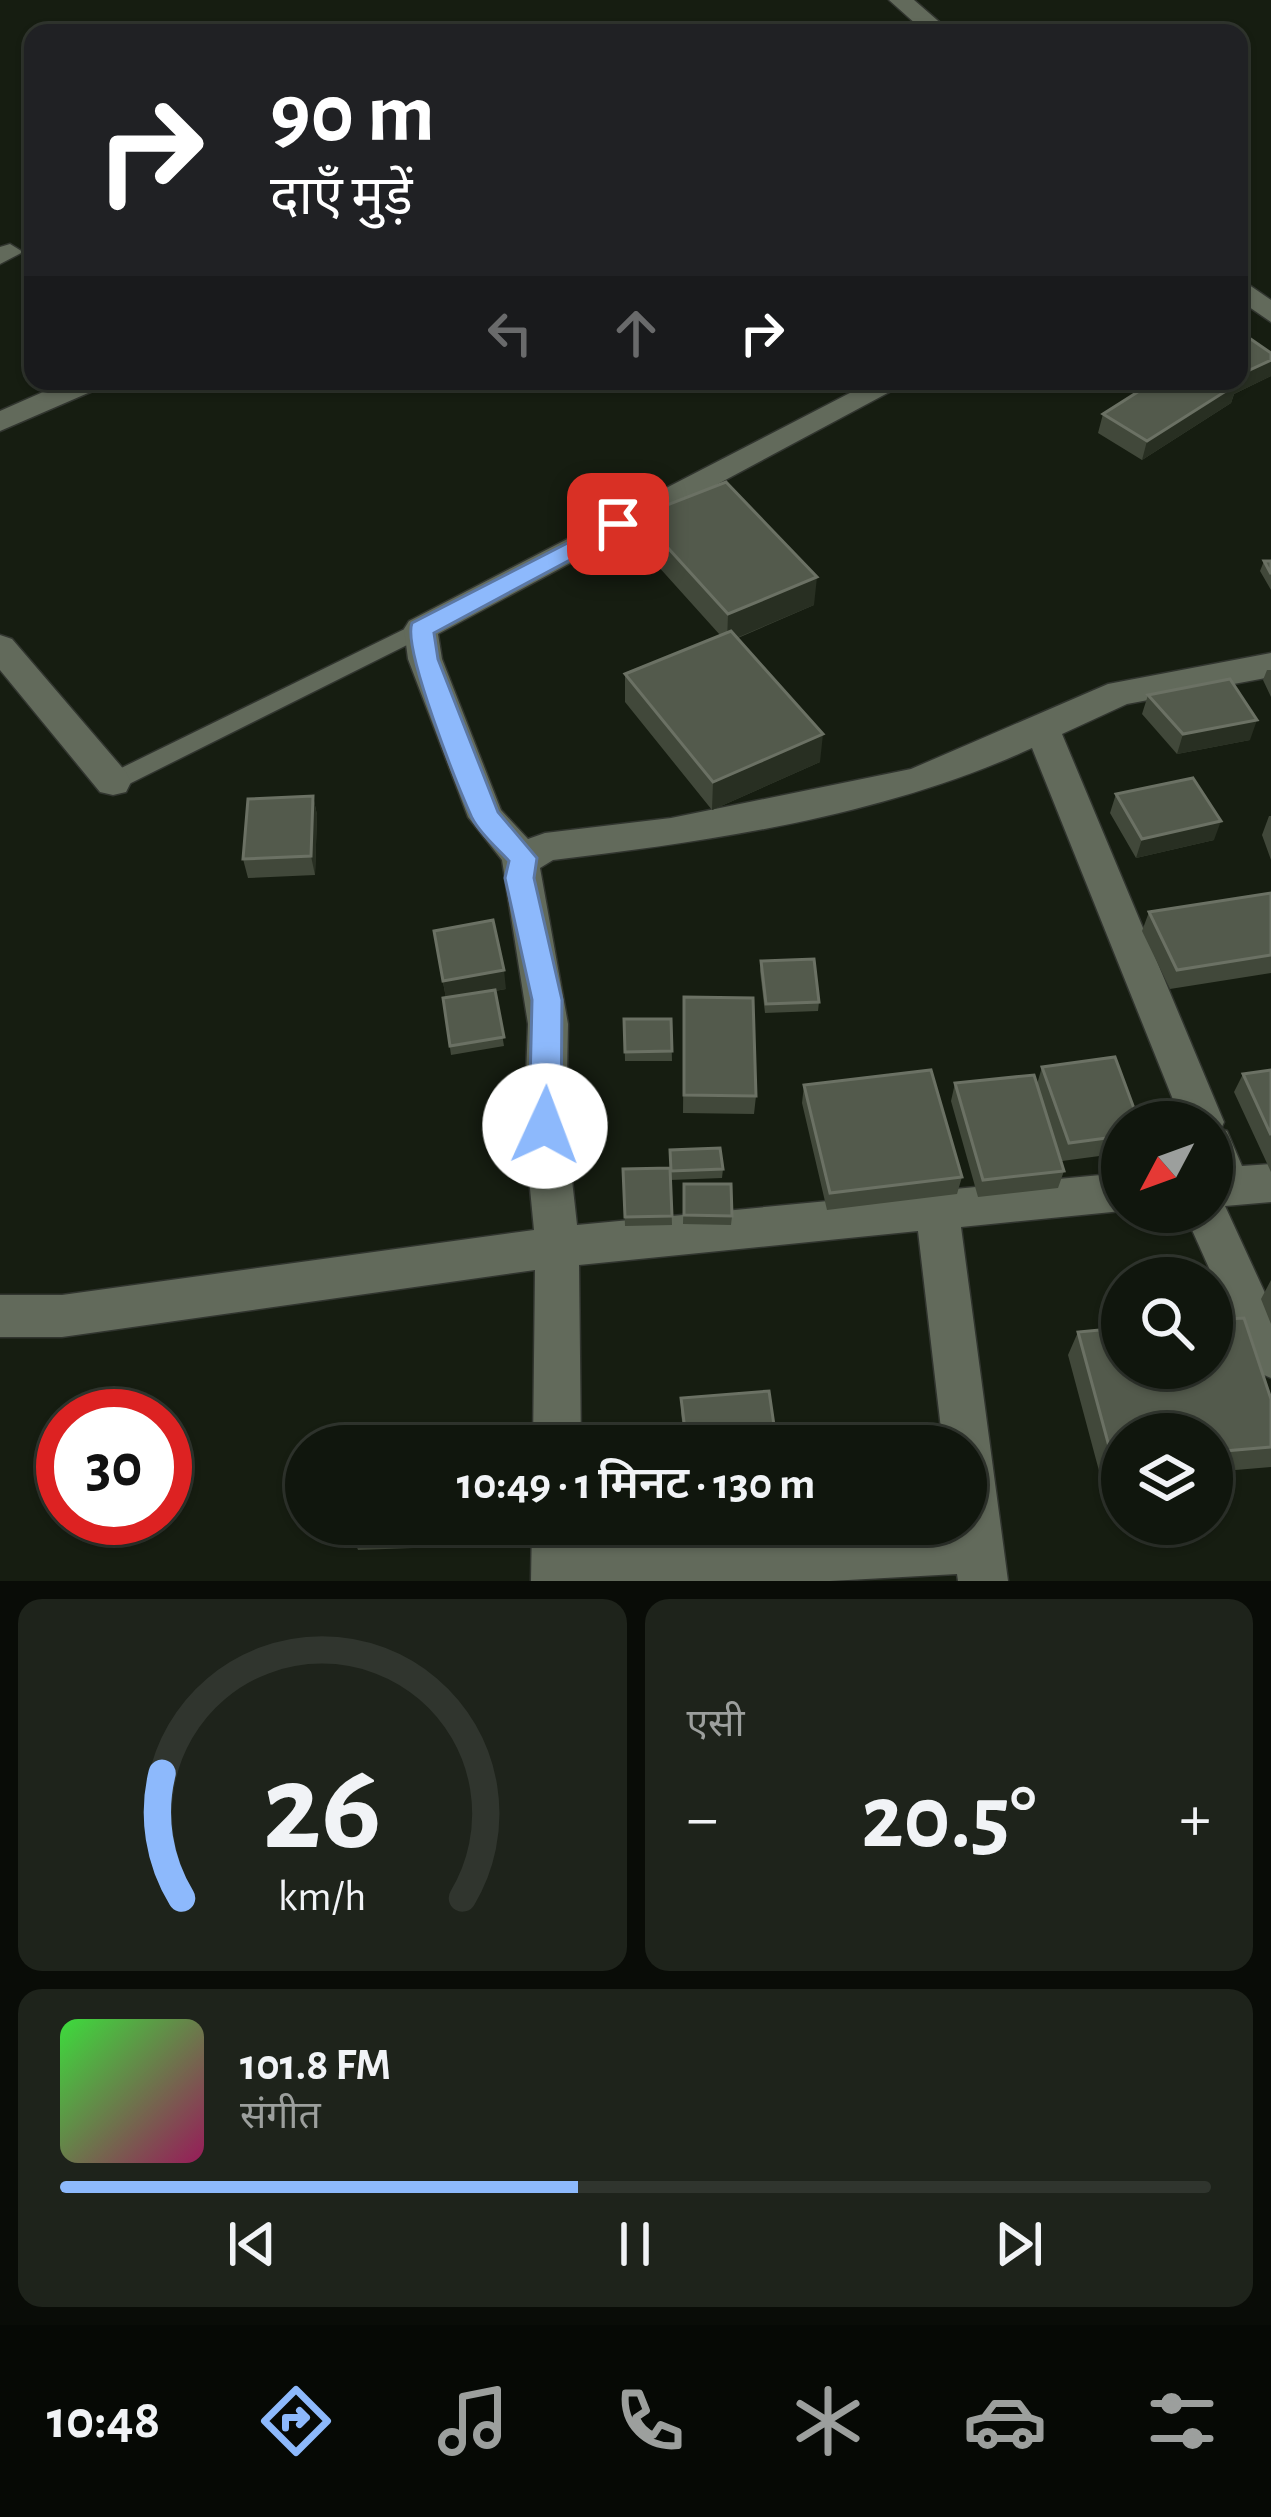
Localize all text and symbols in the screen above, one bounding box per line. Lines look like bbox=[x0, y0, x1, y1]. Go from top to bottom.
icon: right bbox=[72, 72, 228, 228]
text: 90 m bbox=[270, 73, 435, 157]
text: दाएँ मुड़ें bbox=[270, 171, 413, 225]
icon: left bbox=[477, 300, 543, 366]
icon: ahead bbox=[603, 300, 669, 366]
icon: right bbox=[729, 300, 795, 366]
pin bbox=[567, 473, 669, 575]
icon: arrive bbox=[585, 491, 651, 557]
position arrow bbox=[482, 1063, 608, 1189]
north arrow bbox=[1101, 1101, 1233, 1233]
map controls bbox=[1101, 1101, 1233, 1545]
button: search bbox=[1101, 1257, 1233, 1389]
speed limit sign: 30 bbox=[36, 1389, 192, 1545]
button: layers bbox=[1101, 1413, 1233, 1545]
text: 10:49 · 1 मिनट · 130 m bbox=[457, 1462, 815, 1507]
text: एसी bbox=[687, 1705, 745, 1744]
text: 26 bbox=[263, 1747, 382, 1872]
text: 20.5° bbox=[861, 1774, 1036, 1864]
text: − bbox=[687, 1786, 718, 1852]
text: + bbox=[1179, 1786, 1211, 1852]
text: km/h bbox=[278, 1876, 366, 1919]
text: 101.8 FM bbox=[240, 2043, 391, 2088]
text: संगीत bbox=[240, 2097, 321, 2136]
icon: previous bbox=[219, 2211, 285, 2277]
icon: pause bbox=[602, 2211, 668, 2277]
icon: next bbox=[986, 2211, 1052, 2277]
icon: directions bbox=[254, 2379, 338, 2463]
icon: music bbox=[431, 2379, 515, 2463]
icon: phone bbox=[608, 2379, 692, 2463]
icon: climate bbox=[786, 2379, 870, 2463]
icon: car bbox=[963, 2379, 1047, 2463]
icon: filters bbox=[1140, 2379, 1224, 2463]
text: 10:48 bbox=[47, 2394, 160, 2448]

